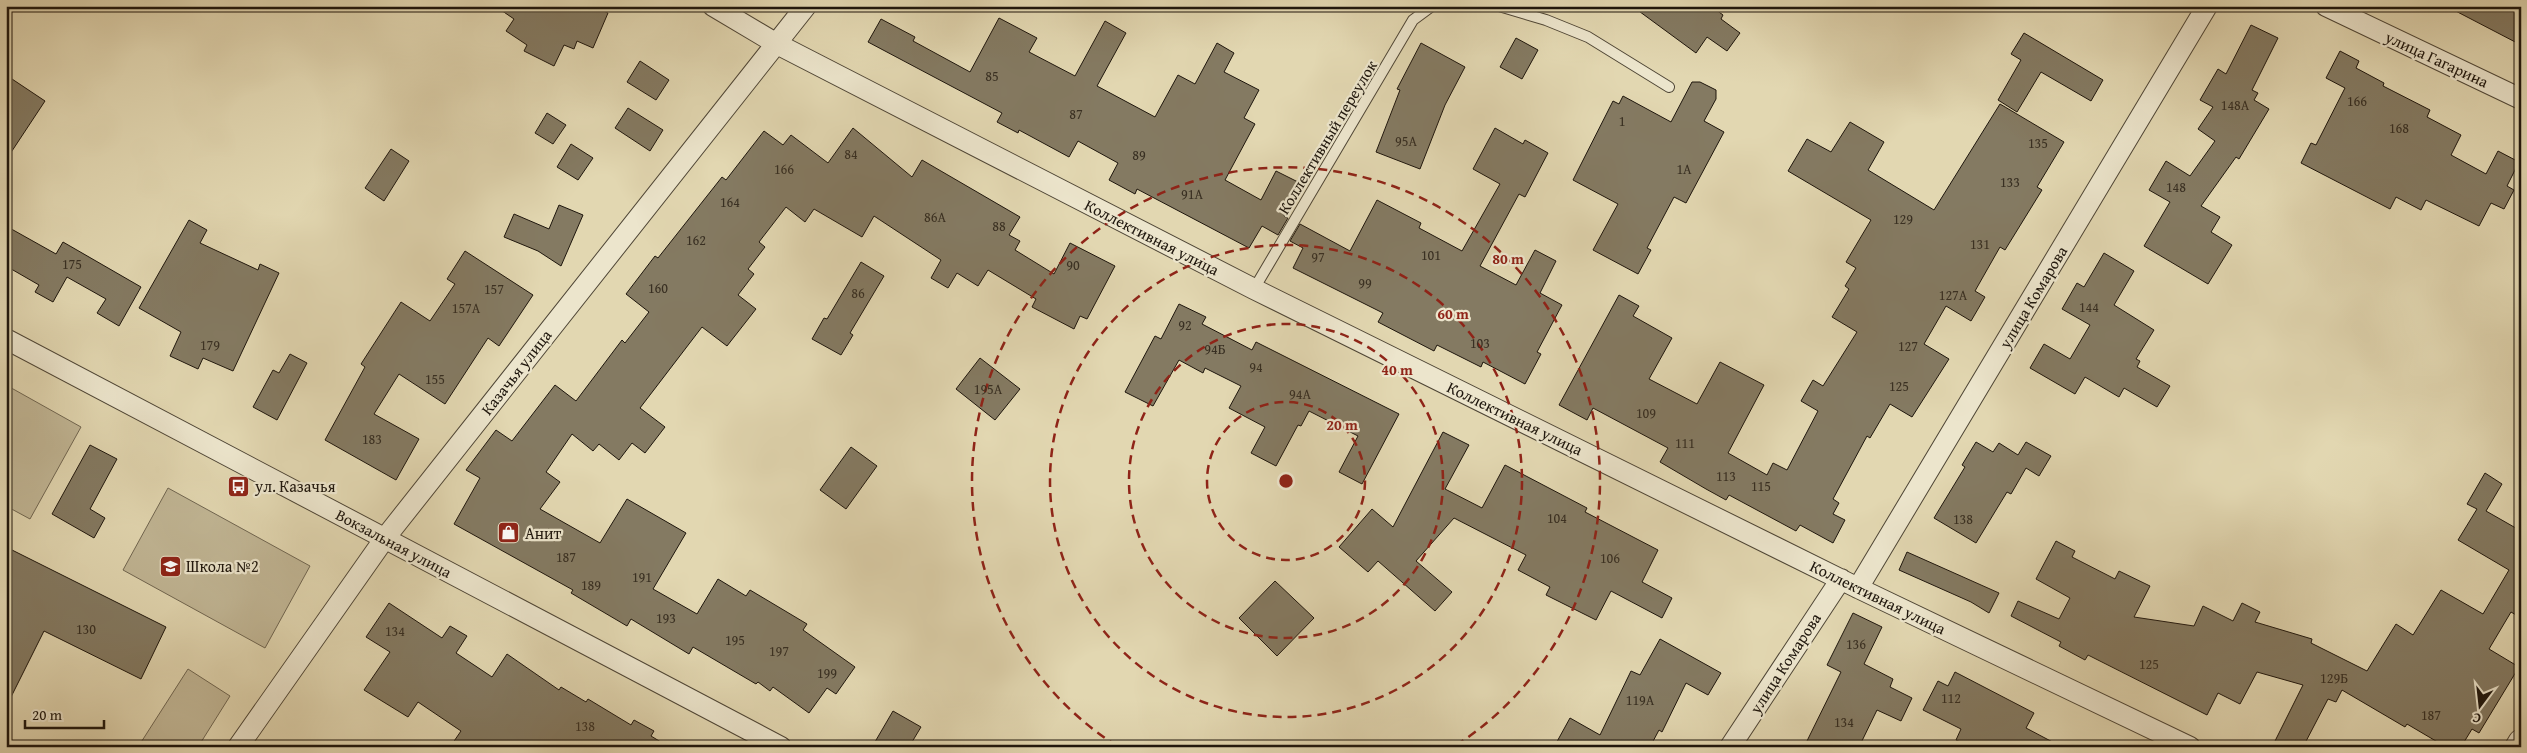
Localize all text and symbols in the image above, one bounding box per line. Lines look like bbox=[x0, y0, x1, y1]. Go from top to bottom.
street label: улица Гагарина bbox=[2380, 24, 2493, 94]
street label: Коллективный переулок bbox=[1271, 55, 1383, 219]
house number: 85 bbox=[985, 66, 999, 86]
house number: 166 bbox=[2347, 91, 2367, 111]
house number: 148А bbox=[2221, 95, 2250, 115]
house number: 87 bbox=[1069, 104, 1083, 124]
house number: 1 bbox=[1619, 111, 1625, 131]
house number: 168 bbox=[2389, 118, 2409, 138]
house number: 95А bbox=[1395, 131, 1417, 151]
house number: 135 bbox=[2028, 133, 2048, 153]
house number: 84 bbox=[844, 144, 858, 164]
house number: 89 bbox=[1132, 145, 1146, 165]
house number: 166 bbox=[774, 159, 794, 179]
house number: 1А bbox=[1676, 159, 1692, 179]
house number: 133 bbox=[2000, 172, 2020, 192]
house number: 148 bbox=[2166, 177, 2186, 197]
house number: 91А bbox=[1181, 184, 1203, 204]
house number: 164 bbox=[720, 192, 740, 212]
street label: Коллективная улица bbox=[1081, 193, 1224, 282]
house number: 86А bbox=[924, 207, 946, 227]
house number: 129 bbox=[1893, 209, 1913, 229]
house number: 88 bbox=[992, 216, 1006, 236]
house number: 162 bbox=[686, 230, 706, 250]
house number: 131 bbox=[1970, 234, 1990, 254]
street label: улица Комарова bbox=[1992, 241, 2073, 354]
house number: 101 bbox=[1421, 245, 1441, 265]
house number: 97 bbox=[1311, 247, 1325, 267]
text: 80 m bbox=[1492, 248, 1524, 269]
house number: 175 bbox=[62, 254, 82, 274]
house number: 90 bbox=[1066, 255, 1080, 275]
house number: 99 bbox=[1358, 273, 1372, 293]
house number: 160 bbox=[648, 278, 668, 298]
house number: 157 bbox=[484, 279, 504, 299]
house number: 86 bbox=[851, 283, 865, 303]
house number: 127А bbox=[1939, 285, 1968, 305]
house number: 144 bbox=[2079, 297, 2099, 317]
house number: 157А bbox=[452, 298, 481, 318]
text: 60 m bbox=[1437, 303, 1469, 324]
house number: 92 bbox=[1178, 315, 1192, 335]
street label: Казачья улица bbox=[475, 324, 557, 420]
house number: 103 bbox=[1470, 333, 1490, 353]
house number: 179 bbox=[200, 335, 220, 355]
house number: 127 bbox=[1898, 336, 1918, 356]
house number: 94Б bbox=[1204, 339, 1226, 359]
house number: 94 bbox=[1249, 357, 1263, 377]
text: 40 m bbox=[1381, 359, 1413, 380]
house number: 155 bbox=[425, 369, 445, 389]
street label: Коллективная улица bbox=[1443, 375, 1587, 461]
house number: 125 bbox=[1889, 376, 1909, 396]
house number: 195А bbox=[974, 379, 1003, 399]
house number: 94А bbox=[1289, 384, 1311, 404]
house number: 109 bbox=[1636, 403, 1656, 423]
text: 20 m bbox=[1326, 414, 1358, 435]
house number: 183 bbox=[362, 429, 382, 449]
house number: 111 bbox=[1675, 433, 1695, 453]
house number: 113 bbox=[1716, 466, 1736, 486]
centre of rings bbox=[1277, 472, 1295, 490]
bus stop icon: ул. Казачья bbox=[227, 474, 251, 498]
place label: ул. Казачья bbox=[254, 474, 336, 498]
house number: 115 bbox=[1751, 476, 1771, 496]
street label: Вокзальная улица bbox=[332, 502, 457, 584]
house number: 104 bbox=[1547, 508, 1567, 528]
house number: 138 bbox=[1953, 509, 1973, 529]
shop icon: Анит bbox=[497, 521, 521, 545]
place label: Анит bbox=[525, 521, 562, 545]
house number: 187 bbox=[556, 547, 576, 567]
house number: 106 bbox=[1600, 548, 1620, 568]
school or university icon: Школа №2 bbox=[158, 554, 182, 578]
place label: Школа №2 bbox=[186, 554, 259, 578]
street label: Коллективная улица bbox=[1806, 554, 1950, 640]
house number: 191 bbox=[632, 567, 652, 587]
house number: 189 bbox=[581, 575, 601, 595]
house number: 193 bbox=[656, 608, 676, 628]
street label: улица Комарова bbox=[1743, 608, 1827, 719]
house number: 130 bbox=[76, 619, 96, 639]
house number: 134 bbox=[385, 621, 405, 641]
house number: 195 bbox=[725, 630, 745, 650]
house number: 136 bbox=[1846, 634, 1866, 654]
house number: 197 bbox=[769, 641, 789, 661]
house number: 125 bbox=[2139, 654, 2159, 674]
house number: 199 bbox=[817, 663, 837, 683]
house number: 129Б bbox=[2320, 668, 2348, 688]
north arrow bbox=[2454, 680, 2504, 730]
house number: 112 bbox=[1941, 688, 1961, 708]
house number: 119А bbox=[1626, 690, 1655, 710]
scale bar bbox=[25, 698, 104, 730]
text: 20 m bbox=[32, 704, 63, 725]
house number: 187 bbox=[2421, 705, 2441, 725]
text: С bbox=[2470, 708, 2483, 729]
house number: 134 bbox=[1834, 712, 1854, 732]
house number: 138 bbox=[575, 716, 595, 736]

